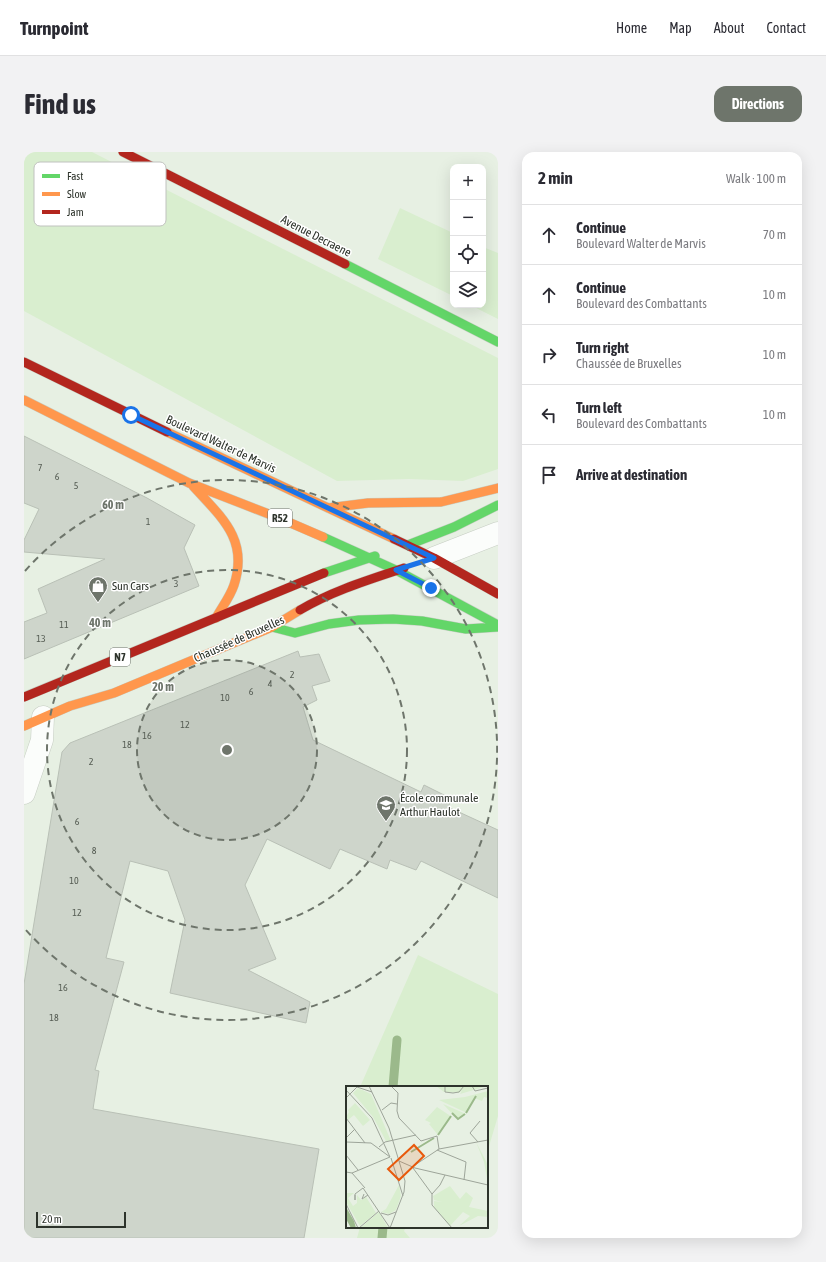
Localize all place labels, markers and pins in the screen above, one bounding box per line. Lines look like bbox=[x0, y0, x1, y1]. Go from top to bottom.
shop icon: Sun Cars bbox=[87, 575, 109, 603]
place label: Sun Cars bbox=[112, 579, 149, 593]
centre of rings bbox=[220, 743, 234, 757]
place label: École communale Arthur Haulot bbox=[400, 791, 478, 819]
school or university icon: École communale Arthur Haulot bbox=[375, 794, 397, 822]

